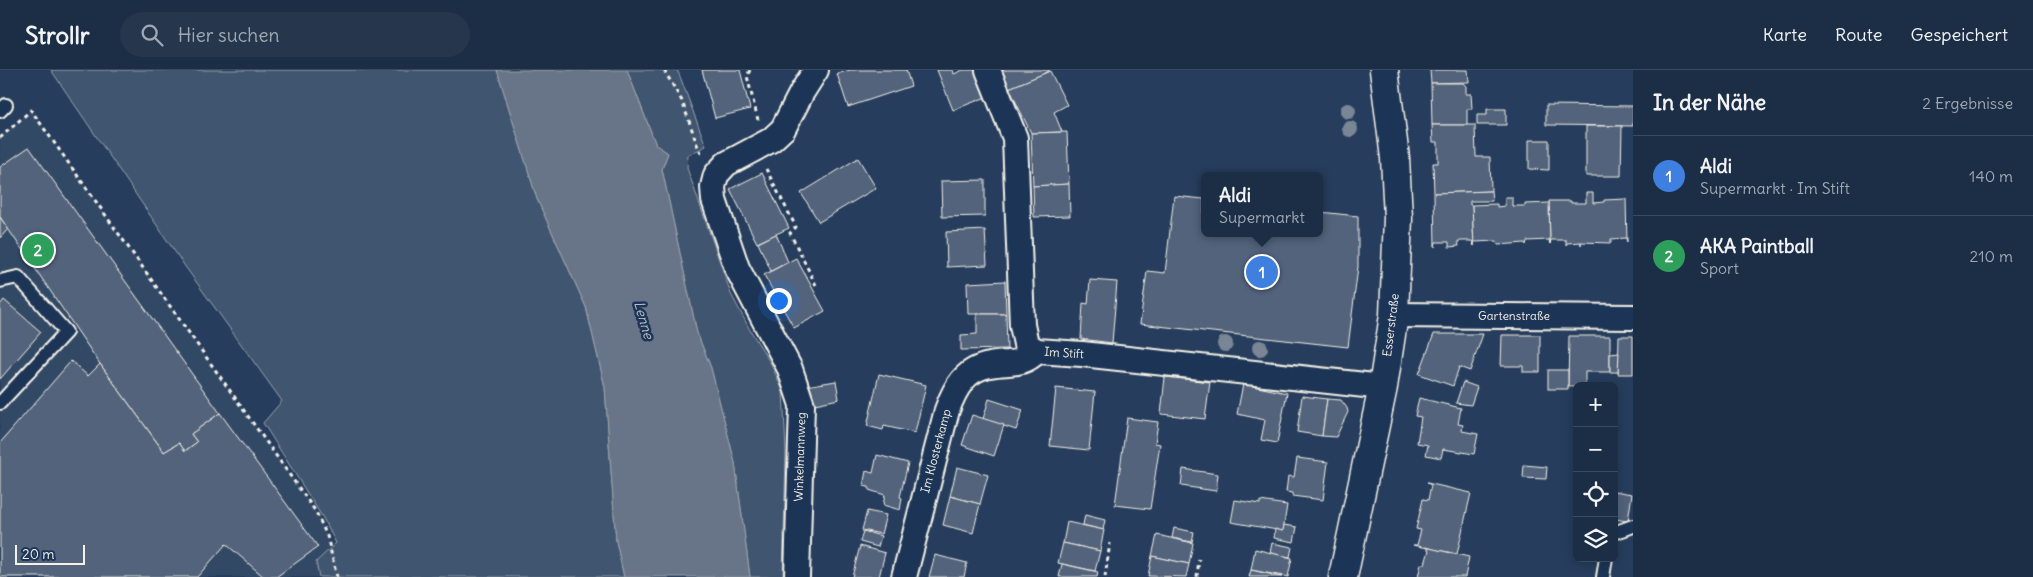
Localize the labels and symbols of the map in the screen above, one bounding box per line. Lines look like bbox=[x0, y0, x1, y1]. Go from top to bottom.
pin: 2 bbox=[22, 231, 54, 269]
pin: 1 bbox=[1246, 253, 1278, 291]
your location bbox=[766, 288, 792, 314]
street label: Esserstraße bbox=[1379, 293, 1402, 357]
water label: Lenne bbox=[630, 299, 658, 342]
street label: Gartenstraße bbox=[1478, 308, 1550, 323]
street label: Im Stift bbox=[1044, 344, 1084, 361]
street label: Im Klosterkamp bbox=[917, 407, 954, 495]
street label: Winkelmannweg bbox=[790, 412, 809, 502]
scale bar bbox=[15, 542, 85, 565]

